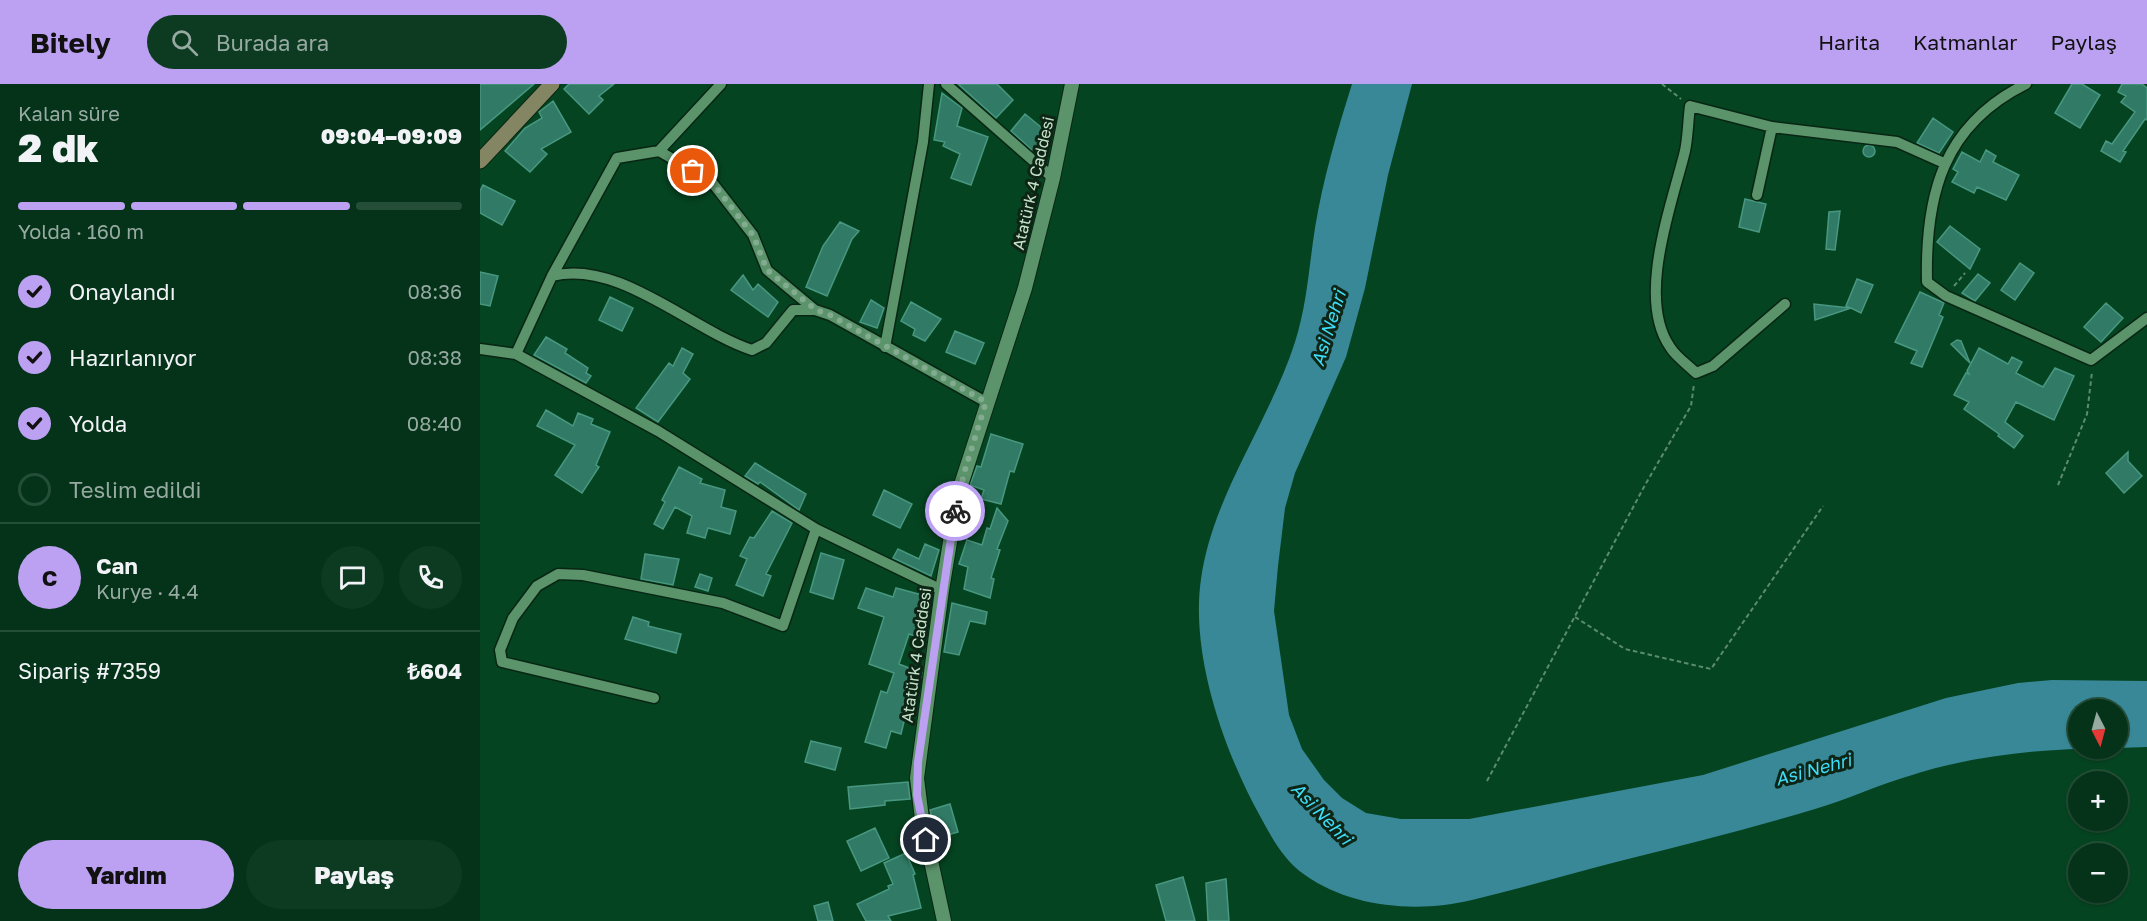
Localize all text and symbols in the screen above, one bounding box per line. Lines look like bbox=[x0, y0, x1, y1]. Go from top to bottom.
search box bbox=[147, 15, 567, 69]
text: Bitely bbox=[30, 26, 111, 59]
icon: search bbox=[168, 26, 201, 59]
text: Burada ara bbox=[216, 29, 329, 56]
text: Harita bbox=[1818, 29, 1880, 55]
text: Katmanlar bbox=[1913, 29, 2018, 55]
text: Paylaş bbox=[2051, 29, 2117, 55]
text: Kalan süre bbox=[18, 101, 120, 125]
street label: Atatürk 4 Caddesi bbox=[1008, 114, 1058, 252]
text: 09:04–09:09 bbox=[321, 122, 462, 149]
text: 2 dk bbox=[18, 124, 99, 171]
pin bbox=[667, 145, 718, 196]
icon: bag bbox=[676, 154, 709, 187]
text: Yolda · 160 m bbox=[18, 219, 144, 243]
icon: check bbox=[18, 275, 51, 308]
text: Onaylandı bbox=[69, 278, 176, 305]
text: 08:36 bbox=[408, 279, 462, 303]
water label: Asi Nehri bbox=[1306, 285, 1351, 368]
icon: check bbox=[18, 341, 51, 374]
text: Hazırlanıyor bbox=[69, 344, 196, 371]
text: 08:38 bbox=[408, 345, 462, 369]
icon: check bbox=[18, 407, 51, 440]
text: Yolda bbox=[69, 410, 127, 437]
text: 08:40 bbox=[407, 411, 462, 435]
text: Teslim edildi bbox=[69, 476, 201, 503]
courier bbox=[925, 481, 985, 541]
icon: bike bbox=[939, 495, 972, 528]
button: chat bbox=[321, 546, 384, 609]
button: phone bbox=[399, 546, 462, 609]
text: Can bbox=[96, 552, 138, 579]
text: C bbox=[42, 564, 57, 591]
text: Kurye · 4.4 bbox=[96, 579, 199, 603]
street label: Atatürk 4 Caddesi bbox=[897, 586, 935, 724]
text: Sipariş #7359 bbox=[18, 657, 161, 684]
text: ₺604 bbox=[407, 657, 462, 684]
north arrow bbox=[2068, 699, 2128, 759]
map controls bbox=[2068, 699, 2128, 903]
water label: Asi Nehri bbox=[1773, 748, 1856, 790]
button: + bbox=[2068, 771, 2128, 831]
water label: Asi Nehri bbox=[1287, 777, 1358, 850]
pin bbox=[900, 814, 951, 865]
icon: home bbox=[909, 823, 942, 856]
button: Yardım bbox=[18, 840, 234, 909]
button: Paylaş bbox=[246, 840, 462, 909]
button: − bbox=[2068, 843, 2128, 903]

